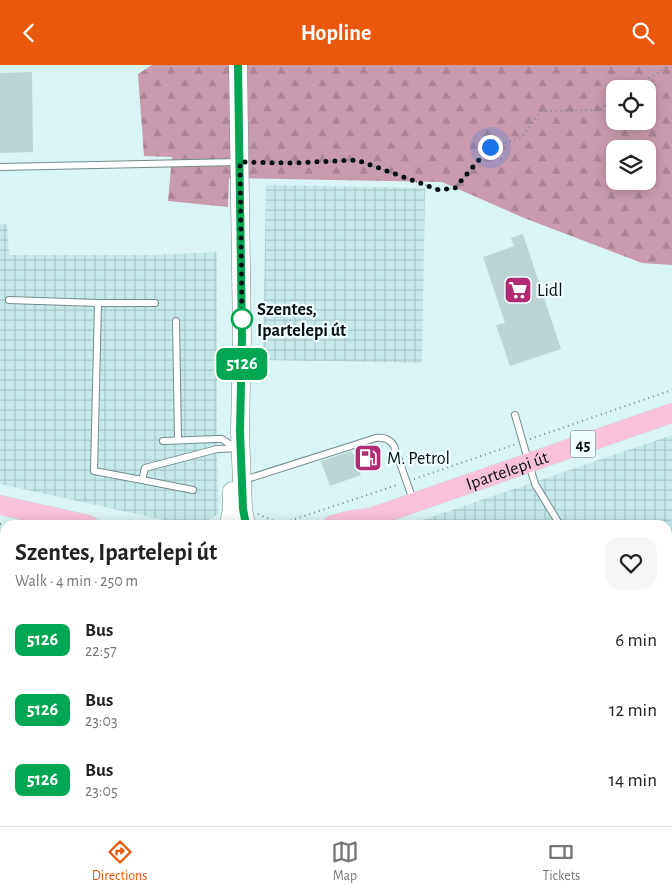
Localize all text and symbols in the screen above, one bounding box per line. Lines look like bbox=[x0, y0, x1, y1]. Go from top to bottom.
icon: back bbox=[15, 19, 43, 47]
icon: search bbox=[629, 19, 657, 47]
text: Hopline bbox=[301, 22, 371, 44]
map controls bbox=[606, 80, 656, 190]
button: locate bbox=[606, 80, 656, 130]
your location bbox=[478, 135, 503, 160]
button: layers bbox=[606, 140, 656, 190]
supermarket icon: Lidl bbox=[503, 275, 533, 305]
place label: Lidl bbox=[537, 282, 563, 300]
place label: Szentes, Ipartelepi út bbox=[257, 301, 346, 340]
marker: Szentes, Ipartelepi út bbox=[231, 308, 253, 330]
line badge: 5126 bbox=[207, 348, 277, 380]
text: 5126 bbox=[226, 355, 258, 373]
road number: 45 bbox=[570, 431, 596, 457]
fuel station icon: M. Petrol bbox=[353, 443, 383, 473]
street label: Ipartelepi út bbox=[464, 449, 551, 494]
place label: M. Petrol bbox=[387, 450, 450, 468]
button: heart bbox=[605, 537, 657, 589]
text: Szentes, Ipartelepi út bbox=[15, 541, 217, 565]
text: Walk · 4 min · 250 m bbox=[15, 573, 138, 589]
text: Bus bbox=[85, 621, 113, 640]
text: 5126 bbox=[27, 631, 58, 649]
text: 6 min bbox=[615, 631, 657, 650]
text: 22:57 bbox=[85, 643, 117, 659]
text: Bus bbox=[85, 691, 113, 710]
text: 5126 bbox=[27, 701, 58, 719]
text: 12 min bbox=[609, 701, 657, 720]
text: 23:03 bbox=[85, 713, 118, 729]
text: Bus bbox=[85, 761, 113, 780]
text: 5126 bbox=[27, 771, 58, 789]
text: 14 min bbox=[609, 771, 657, 790]
text: 23:05 bbox=[85, 783, 118, 799]
tab: Directions bbox=[92, 838, 148, 885]
tab: Map bbox=[331, 838, 359, 885]
tab: Tickets bbox=[542, 838, 580, 885]

